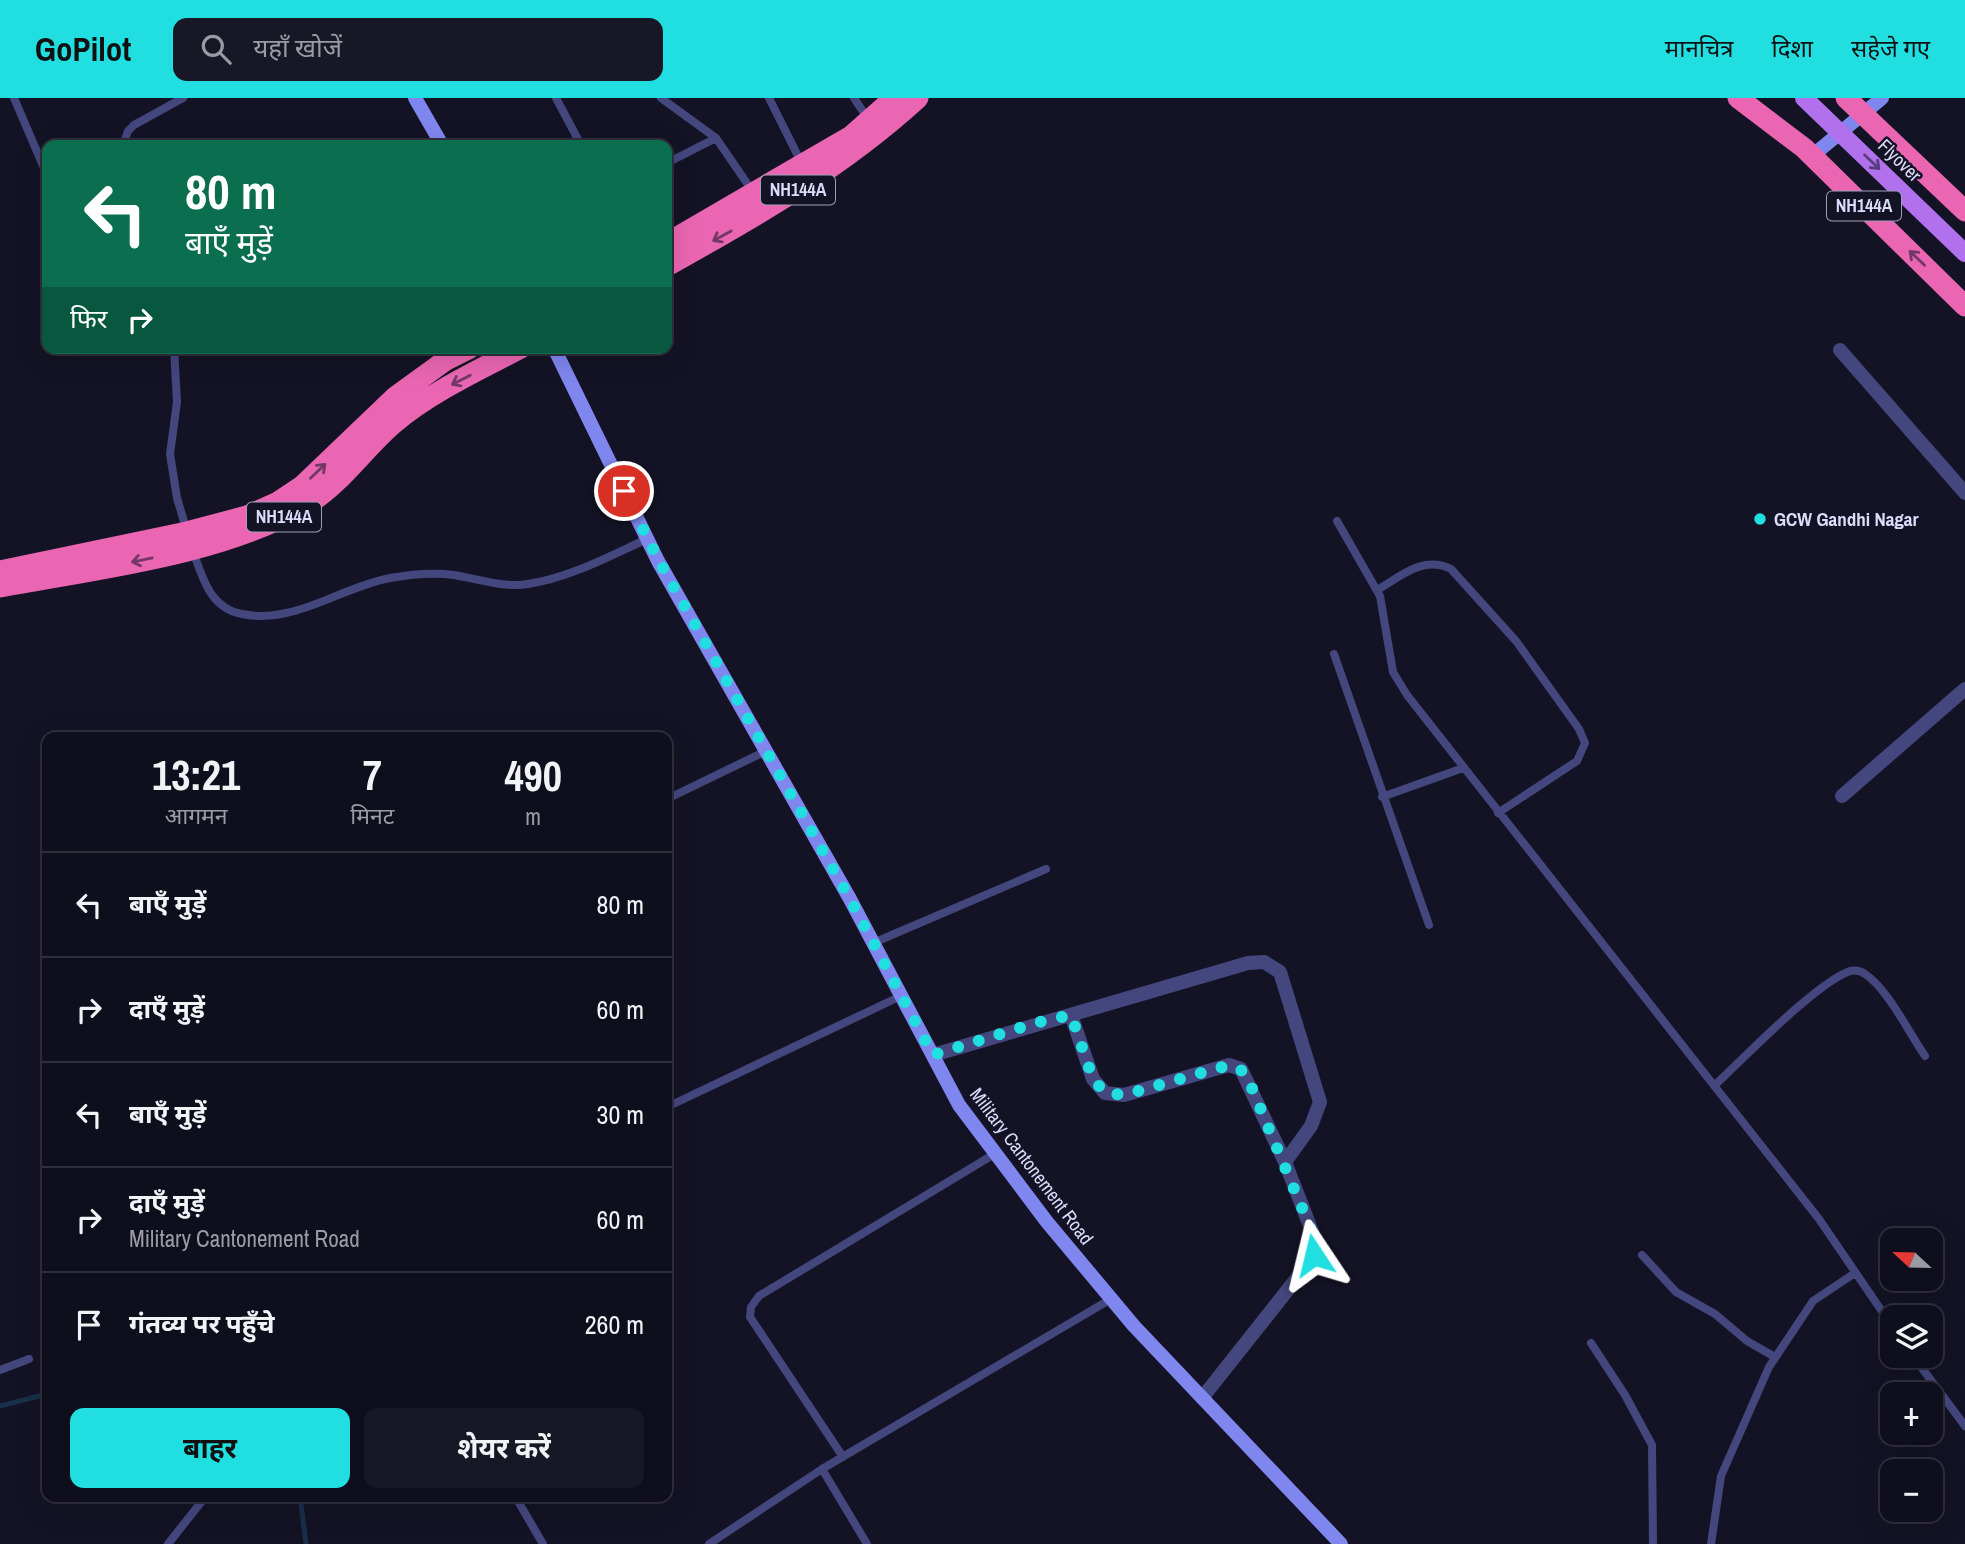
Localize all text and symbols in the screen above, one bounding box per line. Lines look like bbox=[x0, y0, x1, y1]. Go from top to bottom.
search box bbox=[173, 18, 663, 81]
text: GoPilot bbox=[35, 27, 131, 71]
icon: search bbox=[197, 30, 235, 68]
text: यहाँ खोजें bbox=[253, 30, 342, 65]
text: मानचित्र bbox=[1665, 32, 1733, 64]
text: दिशा bbox=[1771, 32, 1813, 64]
text: सहेजे गए bbox=[1851, 32, 1930, 64]
street label: Flyover bbox=[1873, 133, 1928, 188]
one-way arrow bbox=[1863, 153, 1880, 170]
text: 80 m bbox=[185, 158, 277, 224]
icon: left bbox=[70, 168, 161, 259]
road number: NH144A bbox=[761, 176, 835, 204]
road number: NH144A bbox=[1827, 192, 1901, 220]
text: बाएँ मुड़ें bbox=[185, 221, 273, 264]
one-way arrow bbox=[713, 229, 733, 243]
one-way arrow bbox=[1909, 249, 1926, 266]
text: फिर bbox=[70, 301, 107, 336]
icon: right bbox=[121, 301, 159, 339]
one-way arrow bbox=[451, 373, 472, 387]
pin bbox=[594, 461, 654, 521]
one-way arrow bbox=[309, 462, 326, 479]
icon: arrive bbox=[605, 472, 643, 510]
road number: NH144A bbox=[247, 502, 321, 531]
place label: GCW Gandhi Nagar bbox=[1774, 506, 1919, 532]
marker: GCW Gandhi Nagar bbox=[1752, 511, 1768, 527]
one-way arrow bbox=[131, 553, 154, 567]
text: 13:21 bbox=[152, 747, 240, 803]
text: 7 bbox=[363, 747, 382, 803]
text: 490 bbox=[504, 748, 562, 804]
text: आगमन bbox=[165, 800, 228, 831]
text: मिनट bbox=[350, 800, 394, 831]
text: m bbox=[525, 801, 541, 832]
icon: left bbox=[70, 886, 108, 924]
text: बाएँ मुड़ें bbox=[129, 886, 206, 921]
text: 80 m bbox=[597, 887, 644, 922]
icon: right bbox=[70, 991, 108, 1029]
text: दाएँ मुड़ें bbox=[129, 991, 205, 1026]
text: 60 m bbox=[597, 992, 644, 1027]
street label: Military Cantonement Road bbox=[964, 1082, 1100, 1250]
icon: left bbox=[70, 1096, 108, 1134]
text: बाएँ मुड़ें bbox=[129, 1096, 206, 1131]
text: 30 m bbox=[597, 1097, 644, 1132]
text: दाएँ मुड़ें bbox=[129, 1185, 205, 1220]
icon: right bbox=[70, 1201, 108, 1239]
text: 60 m bbox=[597, 1202, 644, 1237]
position arrow bbox=[1277, 1218, 1351, 1292]
text: Military Cantonement Road bbox=[129, 1223, 360, 1254]
north arrow bbox=[1880, 1228, 1942, 1292]
map controls bbox=[1880, 1228, 1943, 1522]
button: layers bbox=[1880, 1305, 1943, 1368]
icon: arrive bbox=[70, 1306, 108, 1344]
text: गंतव्य पर पहुँचे bbox=[129, 1306, 275, 1341]
text: 260 m bbox=[585, 1307, 644, 1342]
button: + bbox=[1880, 1382, 1943, 1445]
button: बाहर bbox=[70, 1408, 350, 1488]
button: शेयर करें bbox=[364, 1408, 644, 1488]
button: − bbox=[1880, 1459, 1943, 1522]

